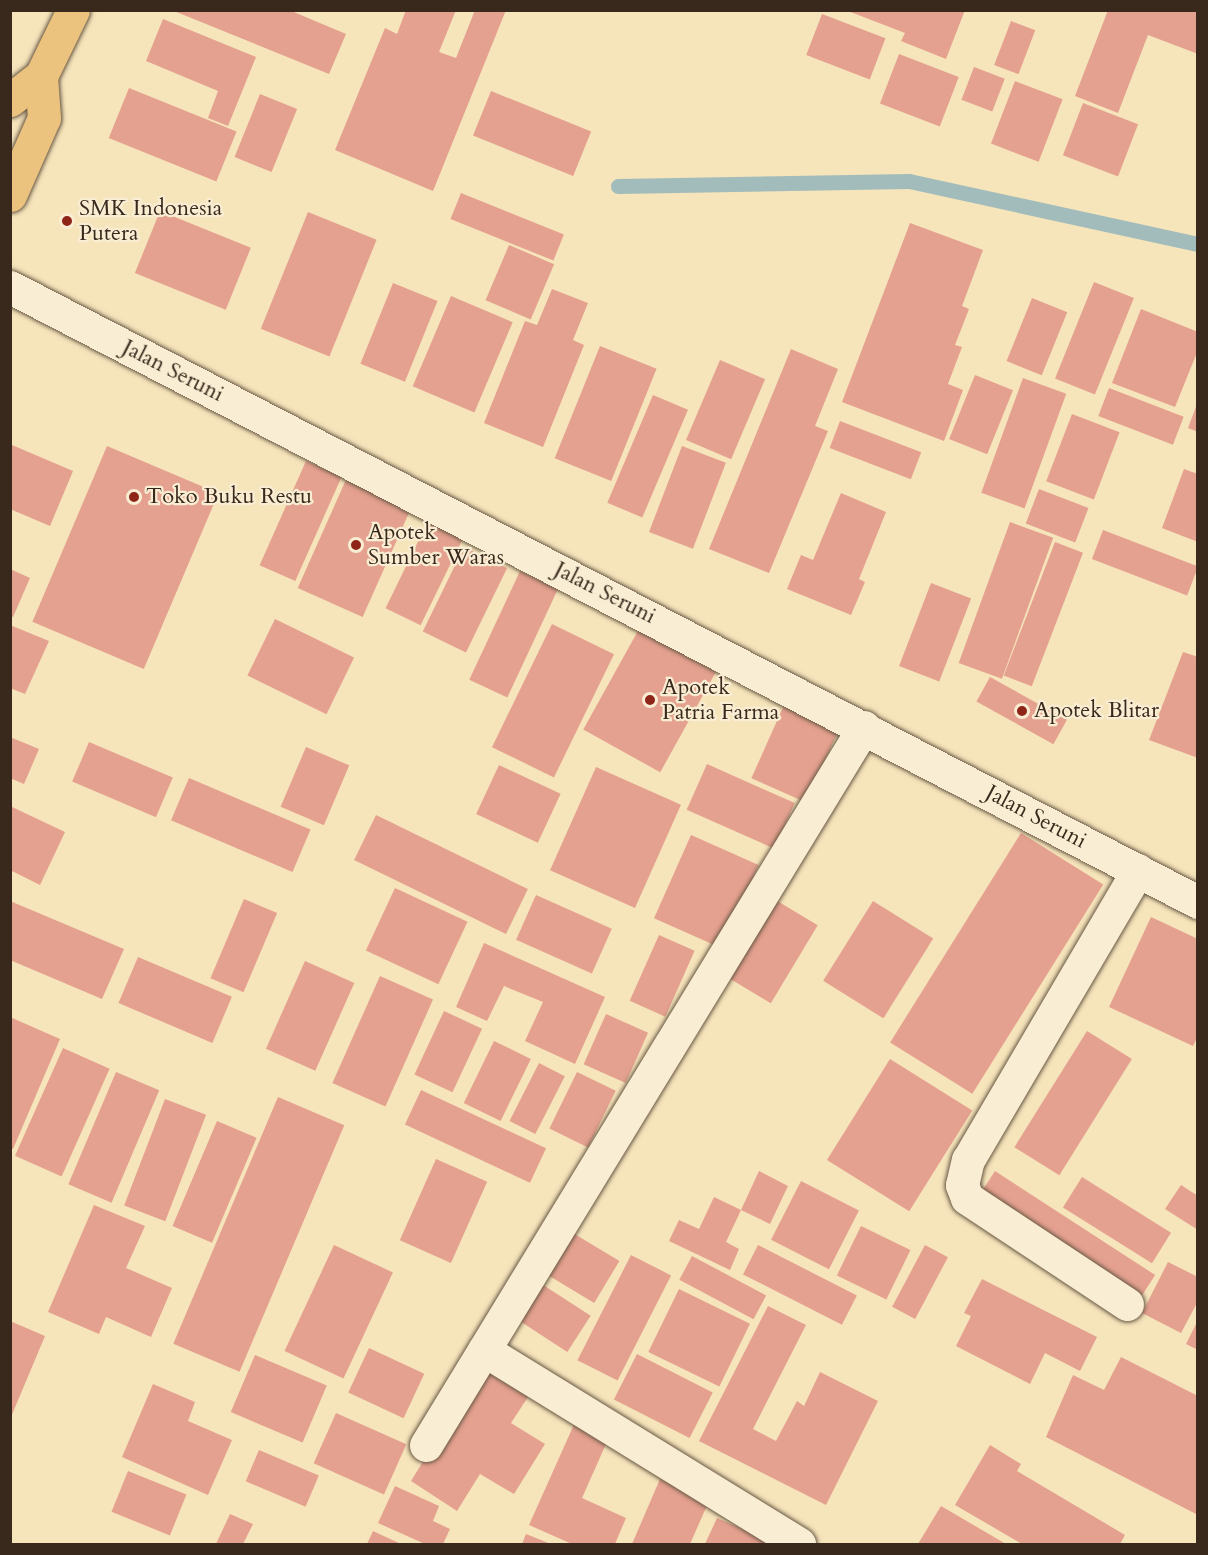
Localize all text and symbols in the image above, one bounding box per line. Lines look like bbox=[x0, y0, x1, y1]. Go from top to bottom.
place label: SMK Indonesia Putera bbox=[79, 195, 222, 246]
marker: SMK Indonesia Putera bbox=[60, 214, 74, 228]
street label: Jalan Seruni bbox=[118, 334, 228, 408]
place label: Toko Buku Restu bbox=[146, 484, 312, 510]
marker: Toko Buku Restu bbox=[127, 490, 141, 504]
place label: Apotek Sumber Waras bbox=[368, 519, 504, 570]
marker: Apotek Sumber Waras bbox=[349, 538, 363, 552]
street label: Jalan Seruni bbox=[550, 556, 660, 630]
place label: Apotek Patria Farma bbox=[662, 674, 779, 726]
marker: Apotek Patria Farma bbox=[643, 693, 657, 707]
place label: Apotek Blitar bbox=[1034, 698, 1159, 724]
marker: Apotek Blitar bbox=[1015, 704, 1029, 718]
street label: Jalan Seruni bbox=[981, 779, 1091, 855]

